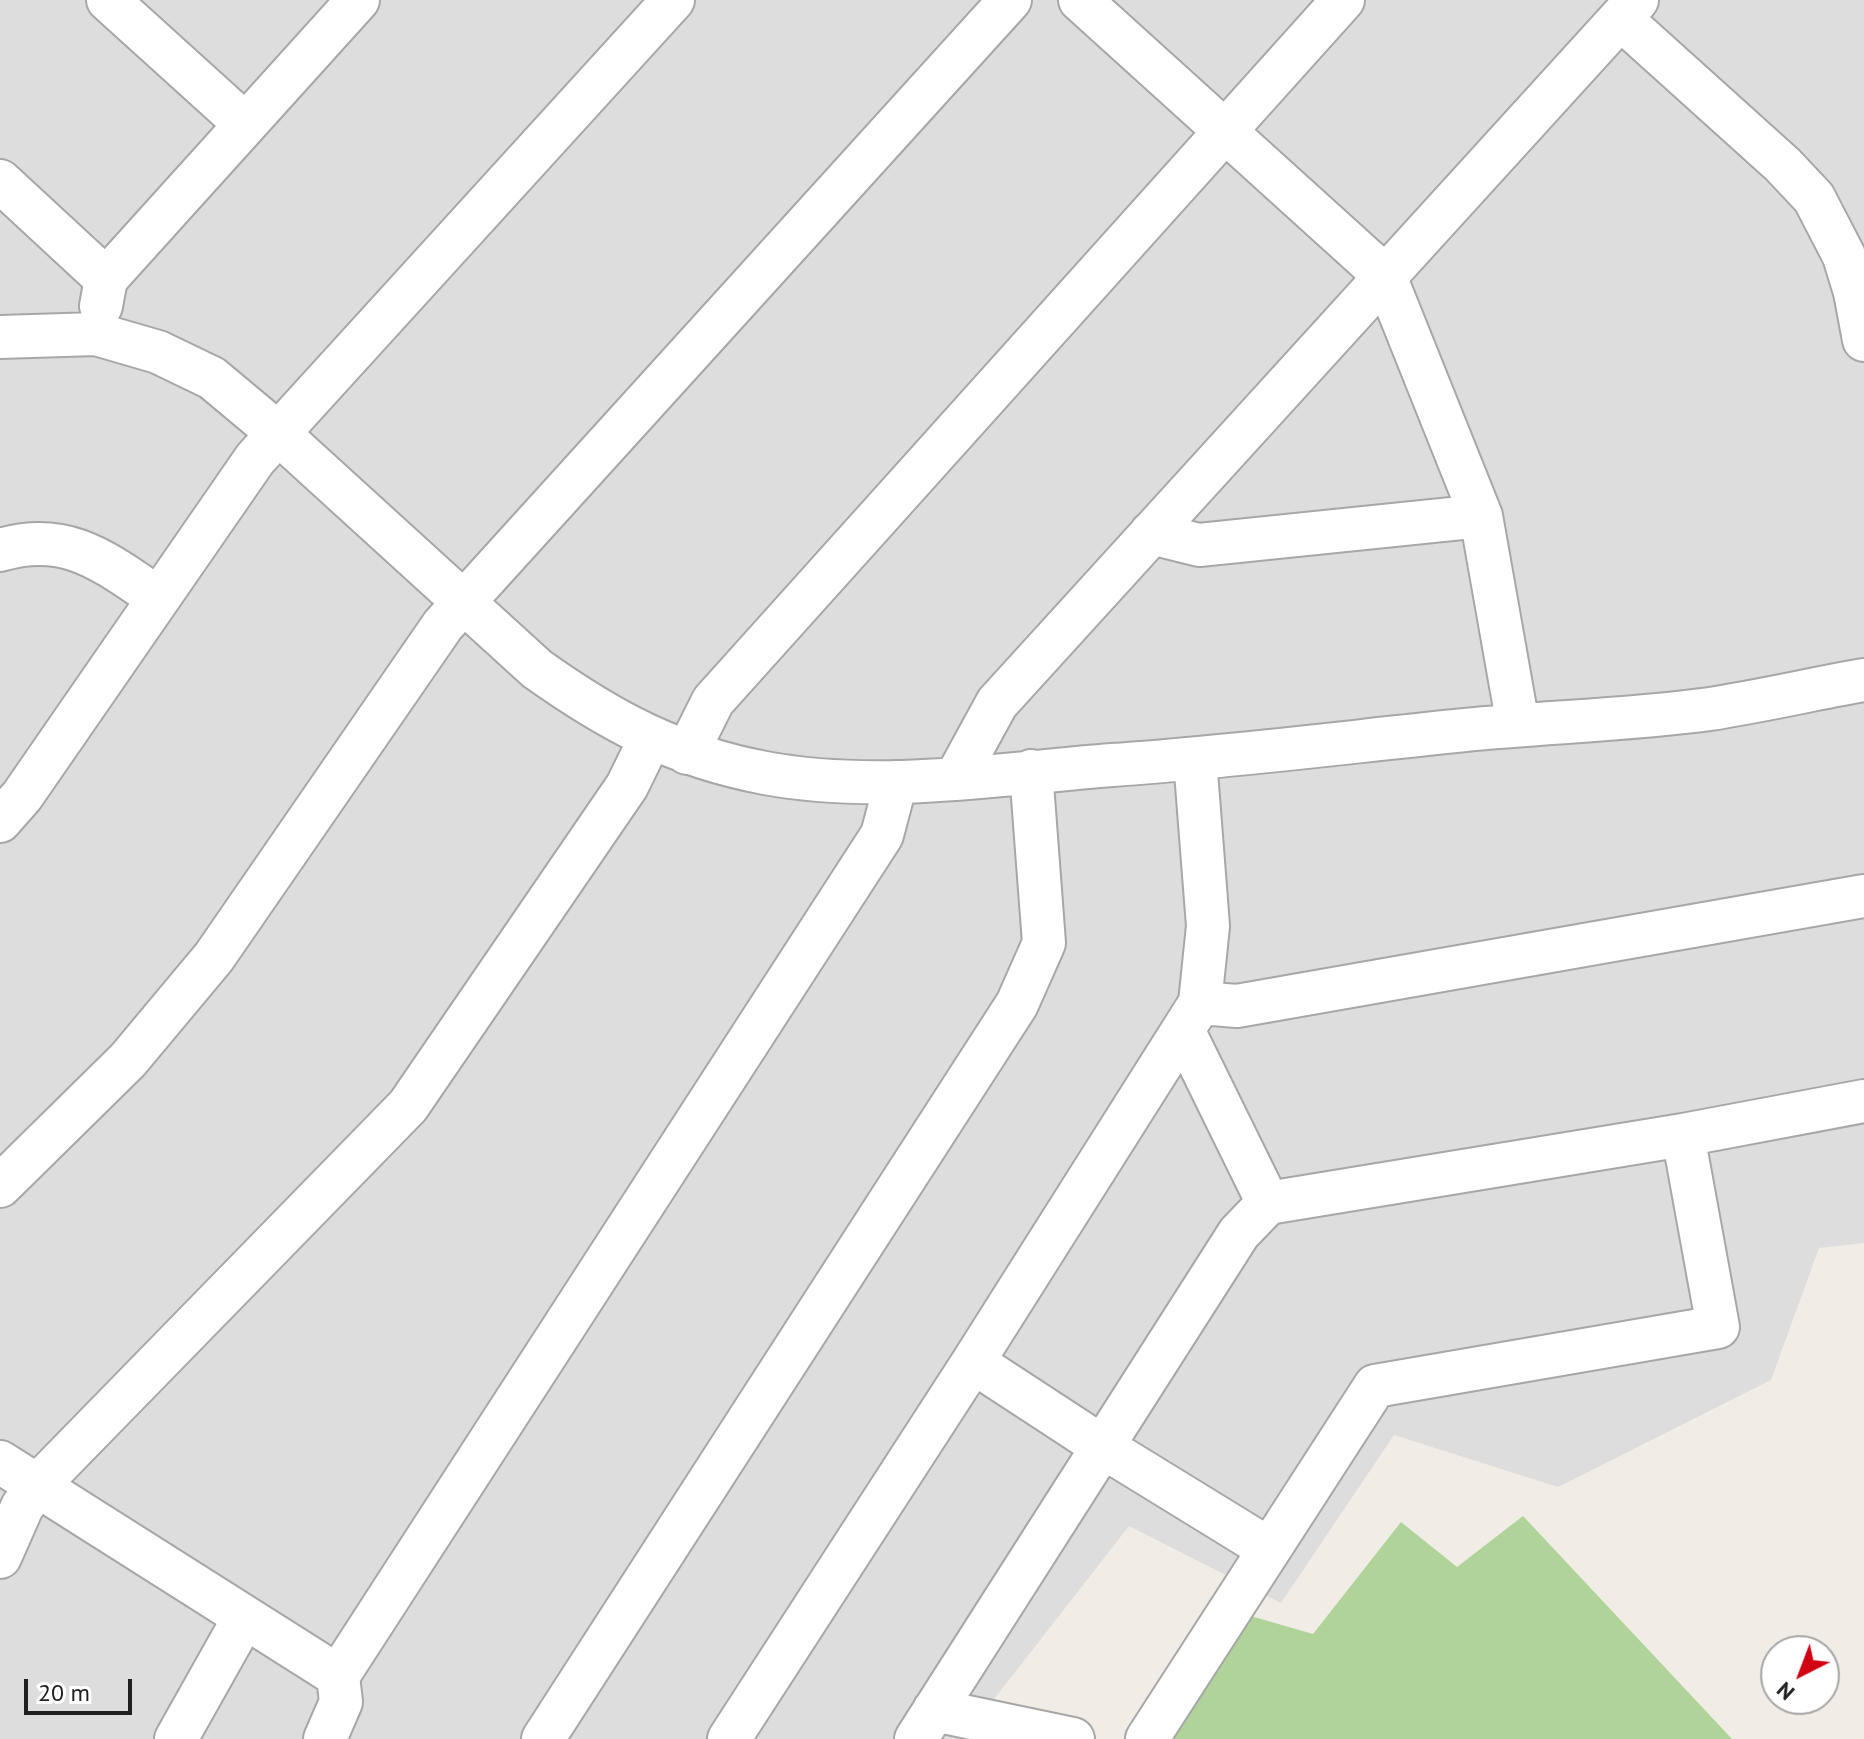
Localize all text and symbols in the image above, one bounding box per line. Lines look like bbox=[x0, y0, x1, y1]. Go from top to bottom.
north arrow bbox=[1760, 1635, 1840, 1715]
scale bar bbox=[28, 1663, 136, 1713]
text: N bbox=[1771, 1676, 1800, 1707]
text: 20 m bbox=[38, 1677, 90, 1708]

